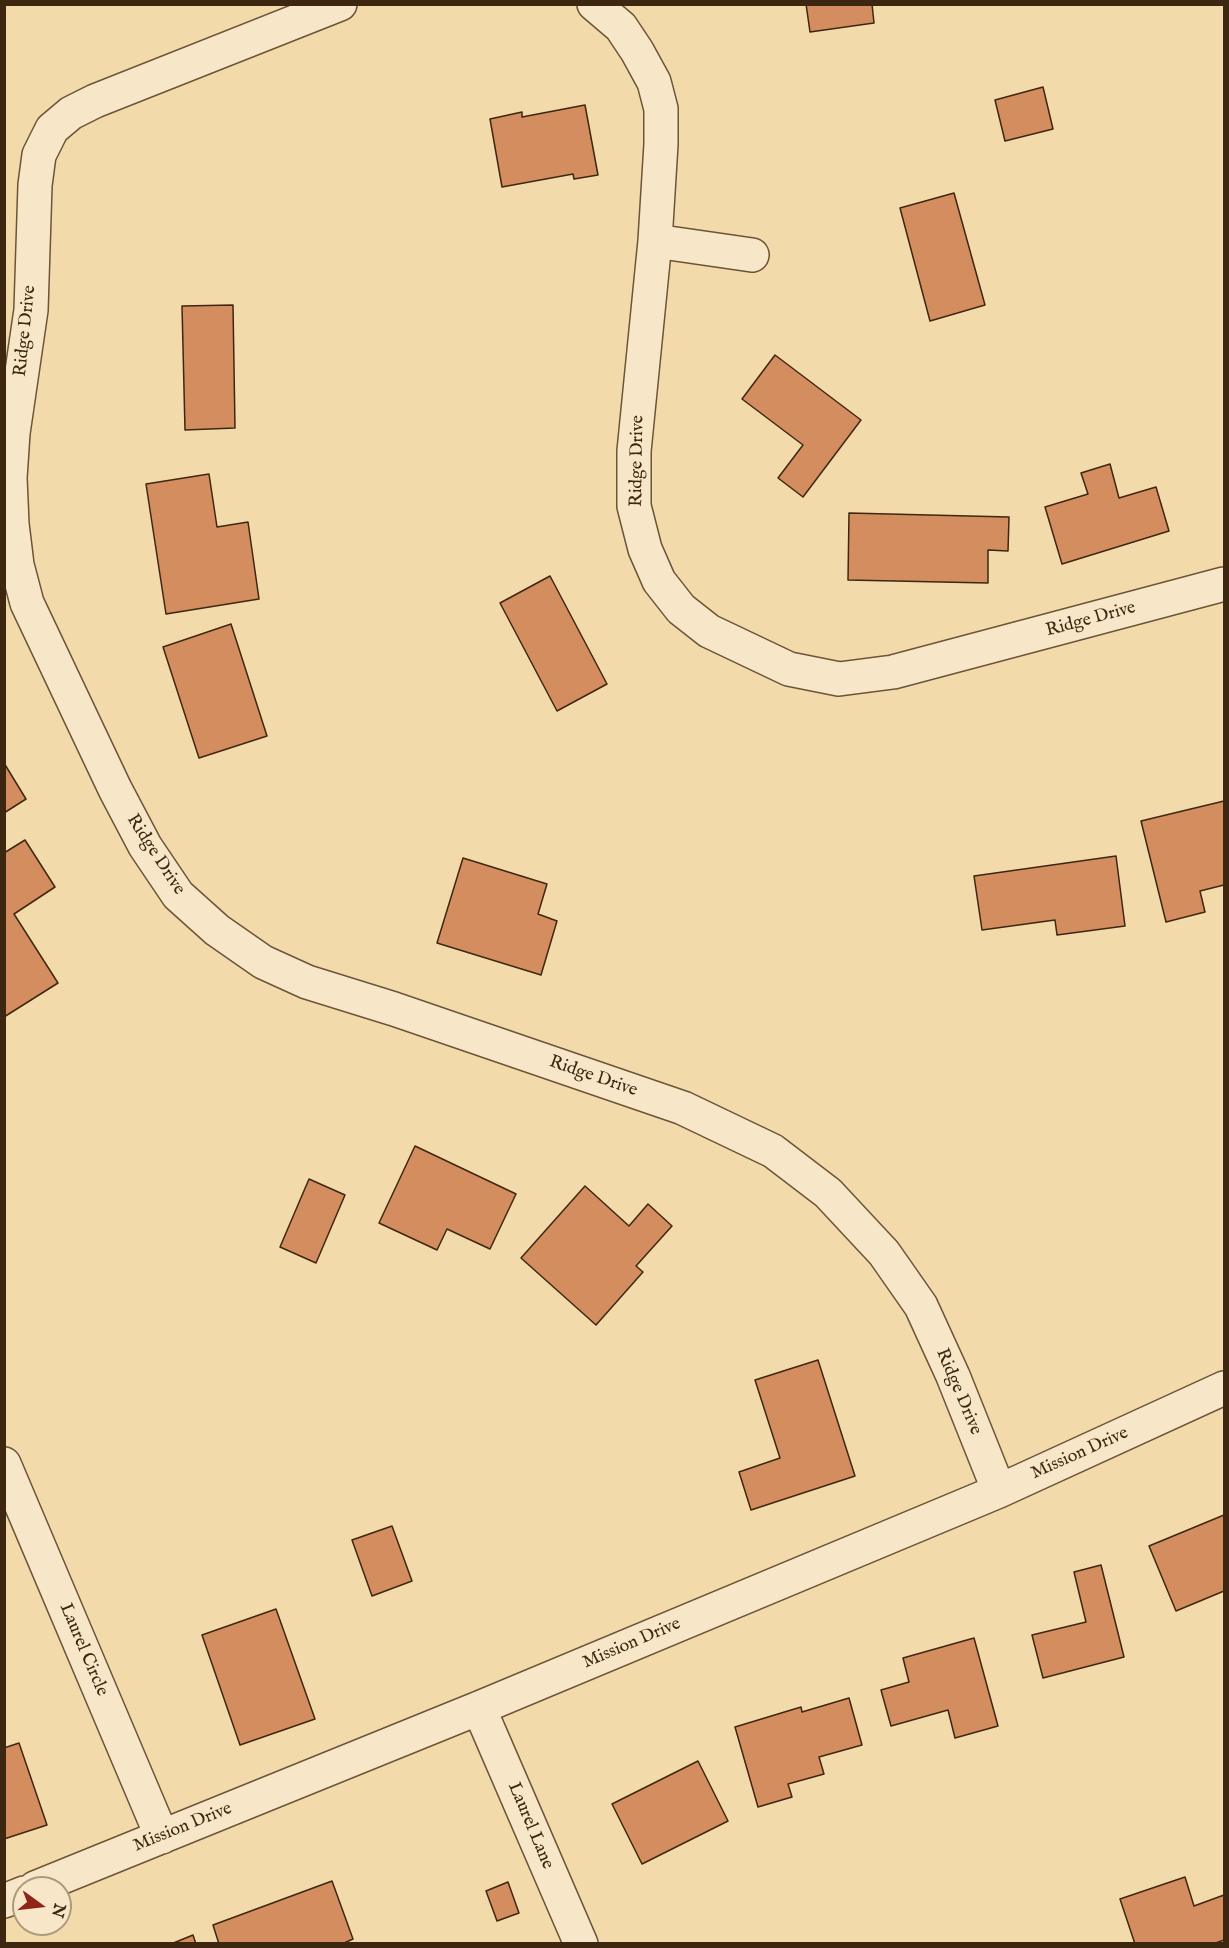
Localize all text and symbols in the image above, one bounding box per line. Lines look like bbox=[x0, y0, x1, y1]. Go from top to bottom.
street label: Ridge Drive bbox=[10, 284, 42, 378]
street label: Ridge Drive bbox=[626, 415, 650, 507]
street label: Ridge Drive bbox=[1044, 598, 1138, 642]
street label: Ridge Drive bbox=[121, 811, 189, 899]
street label: Ridge Drive bbox=[546, 1052, 640, 1102]
street label: Ridge Drive bbox=[930, 1346, 986, 1438]
street label: Mission Drive bbox=[1028, 1423, 1132, 1485]
street label: Laurel Circle bbox=[54, 1600, 112, 1700]
street label: Mission Drive bbox=[580, 1614, 684, 1674]
street label: Laurel Lane bbox=[502, 1779, 558, 1873]
street label: Mission Drive bbox=[131, 1798, 235, 1858]
north arrow bbox=[12, 1876, 72, 1936]
text: N bbox=[46, 1901, 69, 1919]

